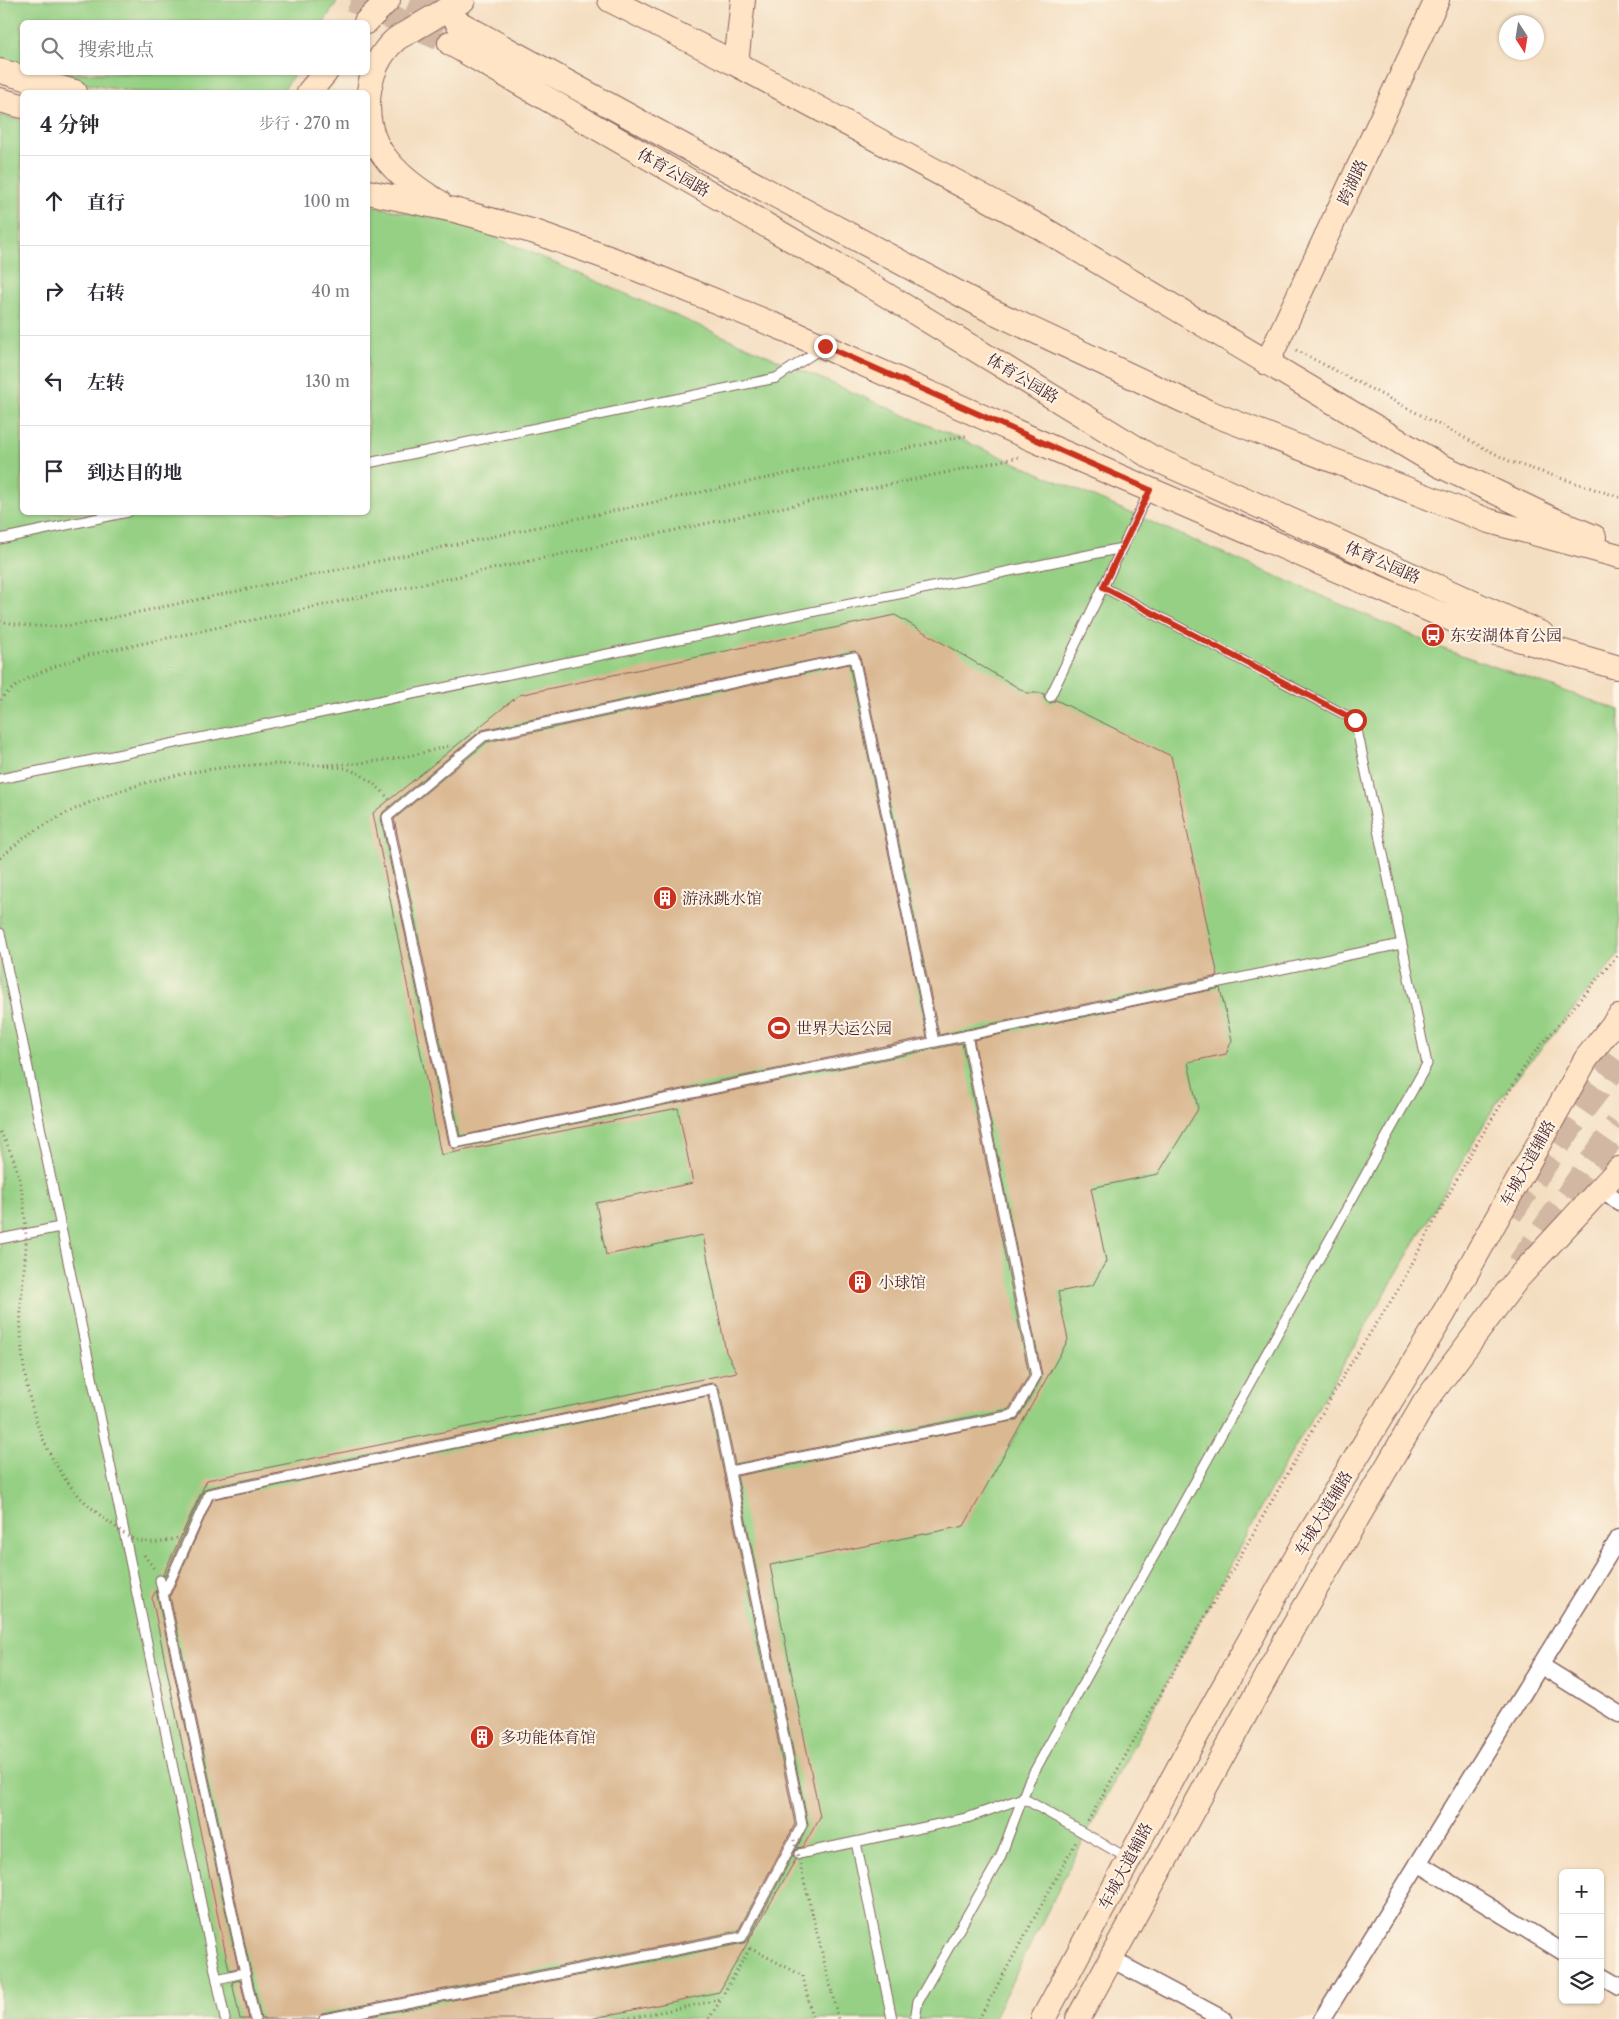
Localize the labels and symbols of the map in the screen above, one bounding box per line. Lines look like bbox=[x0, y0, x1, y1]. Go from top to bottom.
north arrow bbox=[1499, 15, 1544, 60]
street label: 体育公园路 bbox=[634, 143, 714, 201]
street label: 跨湖路 bbox=[1333, 156, 1371, 208]
route end bbox=[814, 335, 837, 358]
street label: 体育公园路 bbox=[984, 349, 1062, 407]
street label: 体育公园路 bbox=[1342, 537, 1424, 587]
bus stop icon: 东安湖体育公园 bbox=[1420, 622, 1446, 648]
place label: 东安湖体育公园 bbox=[1450, 625, 1562, 645]
route start bbox=[1344, 709, 1367, 732]
building icon: 游泳跳水馆 bbox=[652, 885, 678, 911]
place label: 游泳跳水馆 bbox=[682, 888, 762, 908]
sports icon: 世界大运公园 bbox=[766, 1015, 792, 1041]
place label: 世界大运公园 bbox=[796, 1018, 892, 1038]
street label: 车城大道辅路 bbox=[1495, 1116, 1559, 1210]
building icon: 小球馆 bbox=[847, 1269, 873, 1295]
place label: 小球馆 bbox=[878, 1272, 926, 1292]
street label: 车城大道辅路 bbox=[1290, 1467, 1356, 1559]
building icon: 多功能体育馆 bbox=[469, 1724, 495, 1750]
place label: 多功能体育馆 bbox=[500, 1727, 596, 1747]
street label: 车城大道辅路 bbox=[1094, 1819, 1156, 1913]

